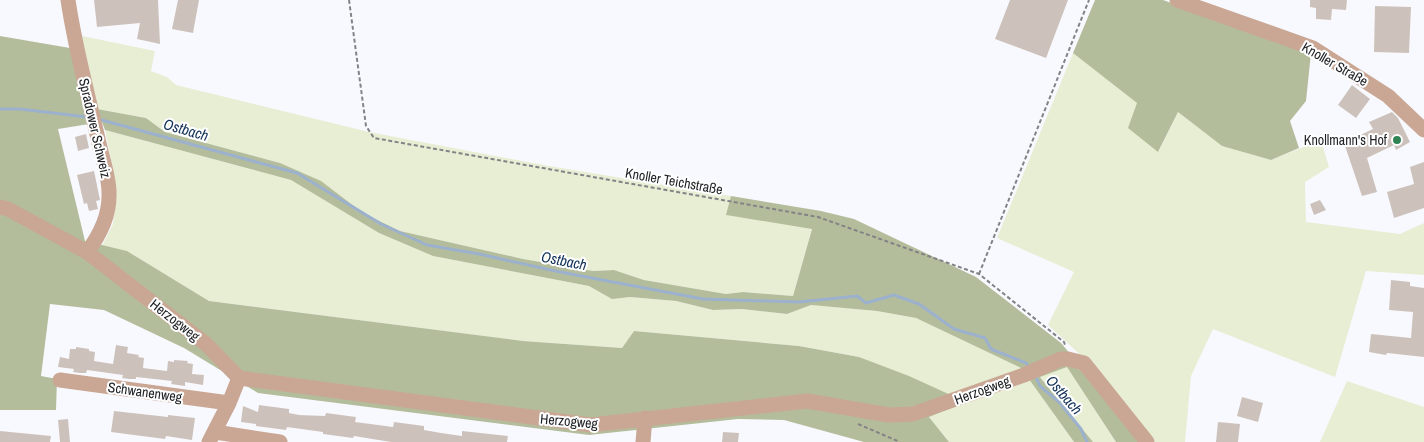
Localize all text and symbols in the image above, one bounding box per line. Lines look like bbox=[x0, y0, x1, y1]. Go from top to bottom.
street label: Knoller Straße bbox=[1299, 38, 1371, 90]
street label: Spradower Schweiz bbox=[75, 76, 115, 180]
water label: Ostbach bbox=[161, 113, 211, 146]
place label: Knollmann's Hof bbox=[1304, 131, 1388, 149]
marker: Knollmann's Hof bbox=[1391, 134, 1403, 146]
street label: Knoller Teichstraße bbox=[624, 164, 724, 198]
water label: Ostbach bbox=[540, 246, 589, 275]
street label: Herzogweg bbox=[147, 295, 204, 345]
water label: Ostbach bbox=[1041, 370, 1087, 419]
street label: Herzogweg bbox=[952, 371, 1013, 408]
street label: Schwanenweg bbox=[107, 378, 184, 406]
street label: Herzogweg bbox=[539, 410, 599, 433]

